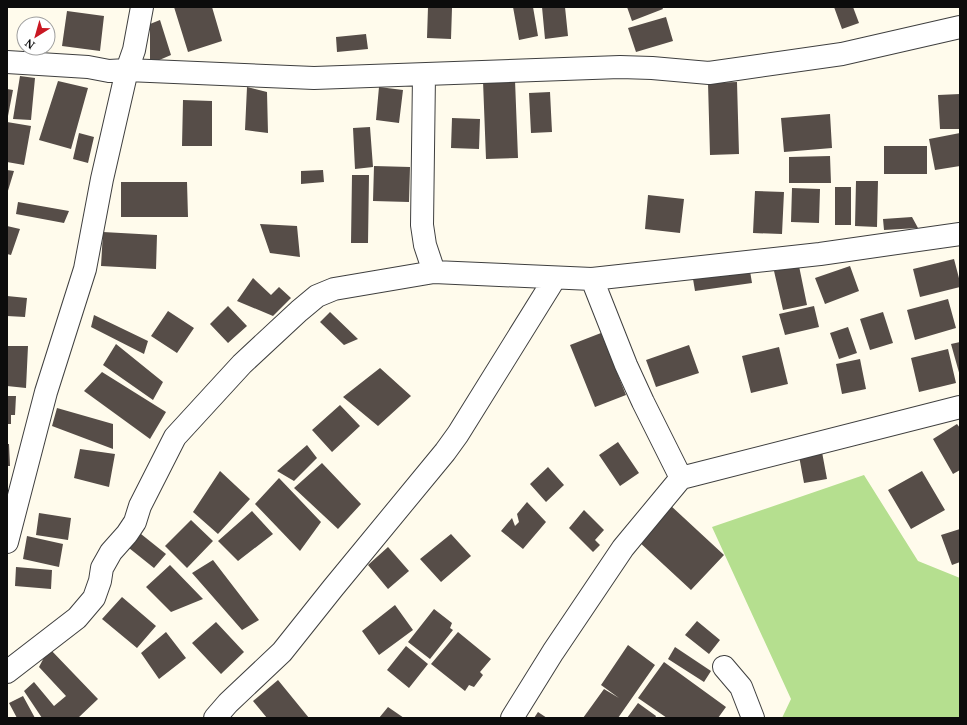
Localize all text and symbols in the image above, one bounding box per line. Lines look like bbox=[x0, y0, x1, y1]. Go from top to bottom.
north arrow bbox=[16, 16, 56, 56]
text: N bbox=[21, 36, 38, 53]

